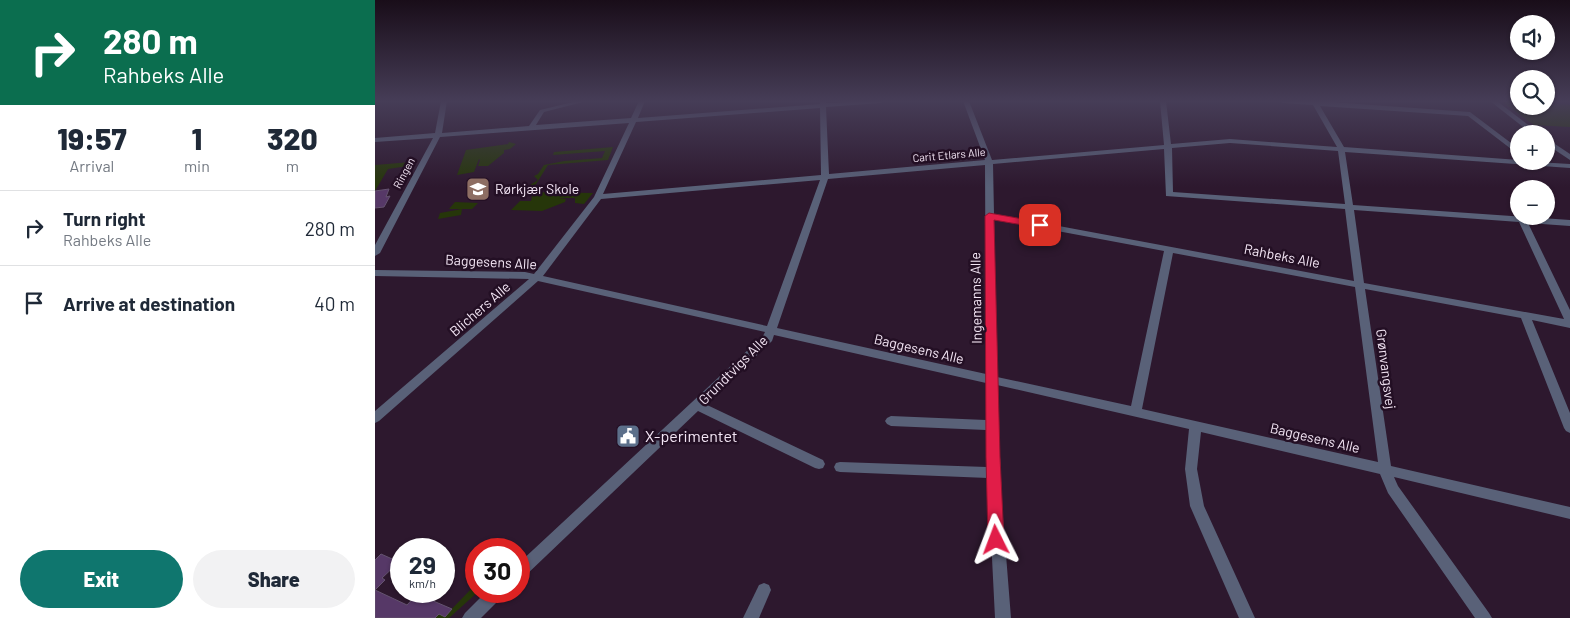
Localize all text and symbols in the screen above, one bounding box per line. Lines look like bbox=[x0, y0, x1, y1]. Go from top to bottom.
map controls bbox=[1510, 15, 1555, 225]
button: sound bbox=[1510, 15, 1555, 60]
text: 280 m bbox=[103, 19, 198, 61]
icon: right bbox=[20, 20, 85, 85]
text: Rahbeks Alle bbox=[103, 61, 224, 87]
button: search bbox=[1510, 70, 1555, 115]
text: 19:57 bbox=[57, 120, 127, 156]
text: 1 bbox=[192, 120, 202, 156]
text: 320 bbox=[267, 120, 318, 156]
button: + bbox=[1510, 125, 1555, 170]
street label: Carit Etlars Alle bbox=[912, 145, 986, 164]
street label: Ringen bbox=[390, 155, 417, 190]
text: Arrival bbox=[70, 156, 114, 175]
text: min bbox=[184, 156, 210, 175]
text: m bbox=[286, 156, 299, 175]
school or university icon: Rørkjær Skole bbox=[465, 176, 491, 202]
place label: Rørkjær Skole bbox=[495, 180, 579, 197]
button: − bbox=[1510, 180, 1555, 225]
pin bbox=[1019, 204, 1061, 246]
text: Turn right bbox=[63, 207, 145, 230]
icon: arrive bbox=[1026, 211, 1054, 239]
icon: right bbox=[20, 214, 48, 242]
text: 280 m bbox=[305, 217, 355, 240]
text: Rahbeks Alle bbox=[63, 230, 151, 249]
street label: Rahbeks Alle bbox=[1243, 240, 1322, 271]
street label: Baggesens Alle bbox=[445, 251, 537, 272]
street label: Ingemanns Alle bbox=[966, 252, 985, 344]
street label: Blichers Alle bbox=[446, 278, 513, 340]
icon: arrive bbox=[20, 289, 48, 317]
text: Arrive at destination bbox=[63, 292, 235, 315]
text: 40 m bbox=[314, 292, 355, 315]
street label: Grønvangsvej bbox=[1373, 328, 1400, 410]
street label: Baggesens Alle bbox=[872, 330, 966, 367]
street label: Grundtvigs Alle bbox=[694, 331, 771, 408]
street label: Baggesens Alle bbox=[1268, 419, 1362, 456]
public building icon: X-perimentet bbox=[615, 423, 641, 449]
place label: X-perimentet bbox=[645, 426, 738, 445]
position arrow bbox=[969, 513, 1021, 565]
speed limit sign: 30 bbox=[465, 538, 530, 603]
text: 29 bbox=[409, 549, 436, 579]
button: Exit bbox=[20, 550, 183, 608]
button: Share bbox=[193, 550, 355, 608]
text: km/h bbox=[409, 576, 436, 590]

